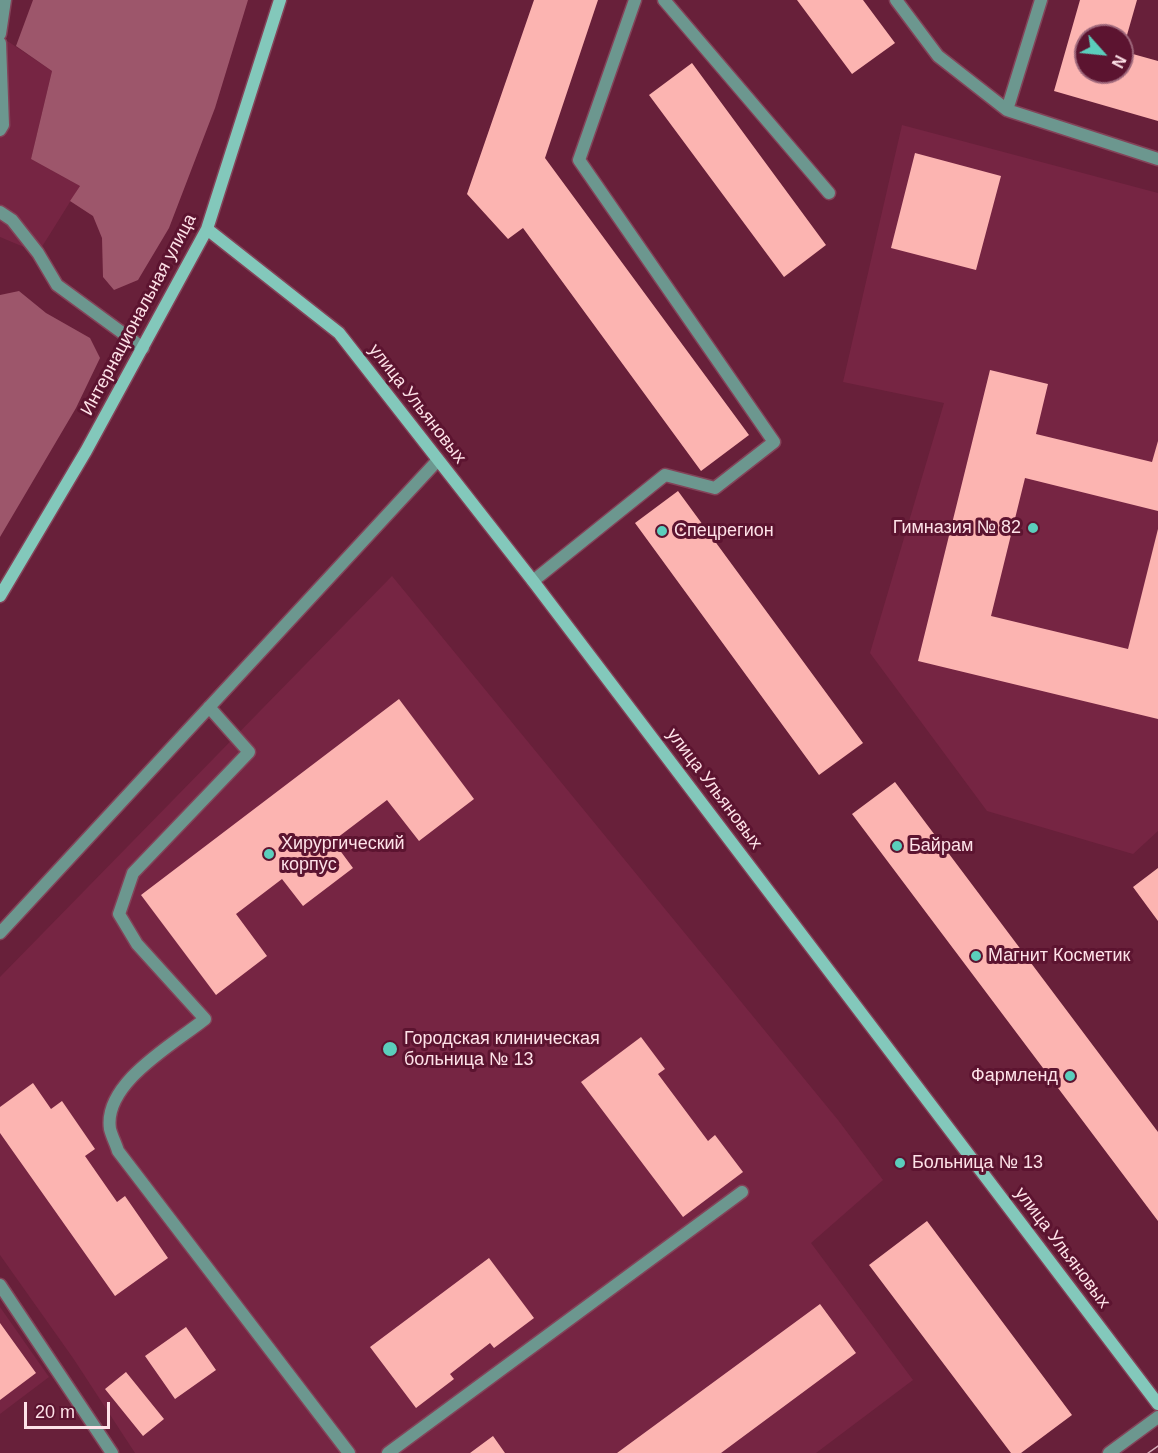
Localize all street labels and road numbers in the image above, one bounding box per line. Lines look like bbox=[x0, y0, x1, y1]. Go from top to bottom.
street label: Интернациональная улица bbox=[77, 210, 201, 420]
street label: улица Ульяновых bbox=[364, 340, 470, 468]
street label: улица Ульяновых bbox=[662, 724, 766, 854]
street label: улица Ульяновых bbox=[1010, 1183, 1114, 1313]

